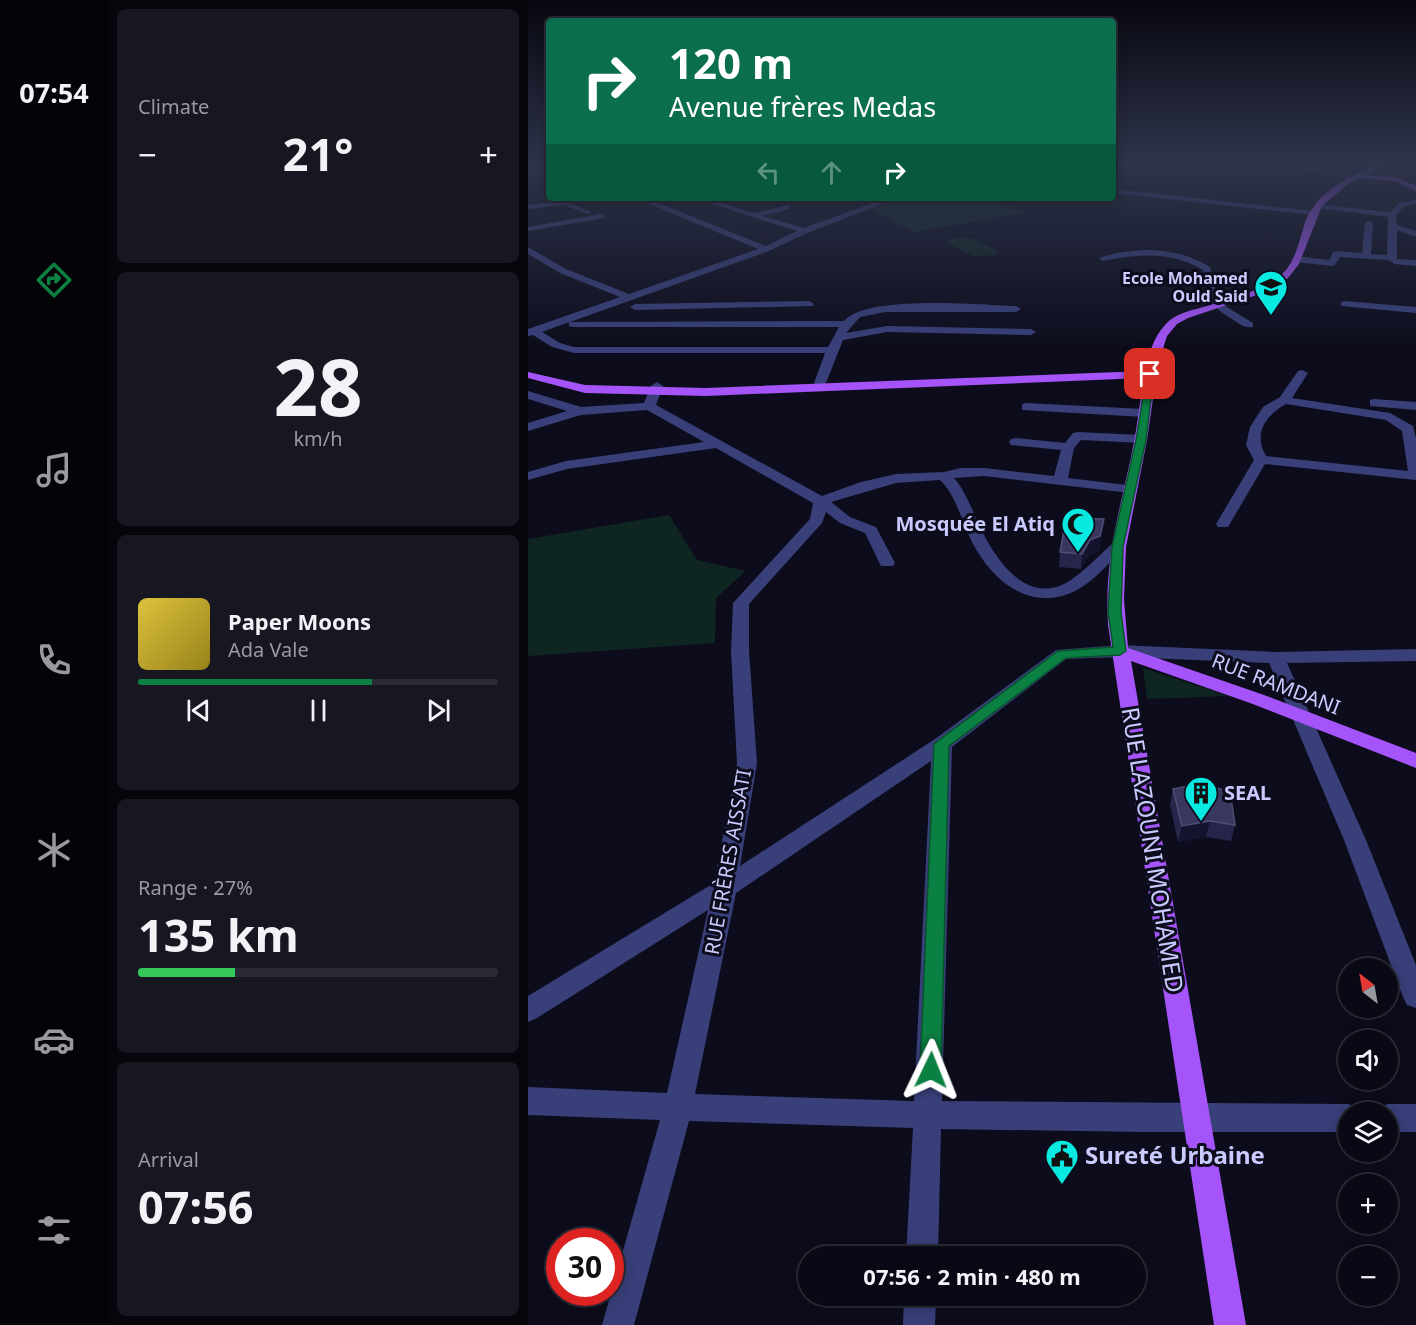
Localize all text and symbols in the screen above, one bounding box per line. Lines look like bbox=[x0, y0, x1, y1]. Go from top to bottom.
text: 120 m bbox=[669, 34, 793, 91]
icon: right bbox=[570, 42, 648, 120]
text: 07:54 bbox=[19, 74, 89, 111]
text: Avenue frères Medas bbox=[669, 88, 936, 125]
text: Climate bbox=[138, 93, 209, 120]
text: 21° bbox=[283, 123, 353, 184]
text: − bbox=[138, 132, 157, 177]
text: + bbox=[479, 132, 498, 177]
icon: left bbox=[752, 156, 785, 189]
icon: ahead bbox=[815, 156, 848, 189]
icon: right bbox=[878, 156, 911, 189]
icon: directions bbox=[33, 259, 75, 301]
place label: Ecole Mohamed Ould Said bbox=[1122, 267, 1248, 307]
school or university icon: Ecole Mohamed Ould Said bbox=[1253, 269, 1289, 316]
text: 28 bbox=[273, 333, 363, 439]
pin bbox=[1124, 348, 1175, 399]
icon: arrive bbox=[1133, 357, 1166, 390]
text: km/h bbox=[293, 425, 343, 452]
icon: music bbox=[33, 449, 75, 491]
mosque icon: Mosquée El Atiq bbox=[1060, 506, 1096, 553]
place label: Mosquée El Atiq bbox=[895, 510, 1055, 537]
text: Paper Moons bbox=[228, 606, 371, 636]
text: Ada Vale bbox=[228, 636, 309, 663]
icon: phone bbox=[33, 639, 75, 681]
street label: RUE RAMDANI bbox=[1208, 647, 1344, 720]
icon: previous bbox=[182, 694, 215, 727]
icon: pause bbox=[302, 694, 335, 727]
icon: next bbox=[422, 694, 455, 727]
street label: RUE LAZOUNI MOHAMED bbox=[1115, 705, 1192, 995]
street label: RUE FRÈRES AISSATI bbox=[698, 767, 757, 957]
building icon: SEAL bbox=[1183, 775, 1219, 822]
place label: SEAL bbox=[1224, 779, 1271, 806]
icon: climate bbox=[33, 829, 75, 871]
text: Range · 27% bbox=[138, 874, 253, 901]
text: 135 km bbox=[138, 904, 299, 965]
north arrow bbox=[1338, 958, 1398, 1018]
map controls bbox=[1338, 958, 1398, 1306]
icon: car bbox=[33, 1019, 75, 1061]
button: sound bbox=[1338, 1030, 1398, 1090]
position arrow bbox=[899, 1038, 963, 1102]
button: layers bbox=[1338, 1102, 1398, 1162]
public building icon: Sureté Urbaine bbox=[1044, 1138, 1080, 1185]
place label: Sureté Urbaine bbox=[1085, 1138, 1265, 1171]
text: Arrival bbox=[138, 1146, 199, 1173]
button: + bbox=[1338, 1174, 1398, 1234]
text: 07:56 bbox=[138, 1176, 254, 1237]
icon: filters bbox=[33, 1209, 75, 1251]
speed limit sign: 30 bbox=[546, 1228, 624, 1306]
button: − bbox=[1338, 1246, 1398, 1306]
text: 07:56 · 2 min · 480 m bbox=[863, 1261, 1081, 1291]

